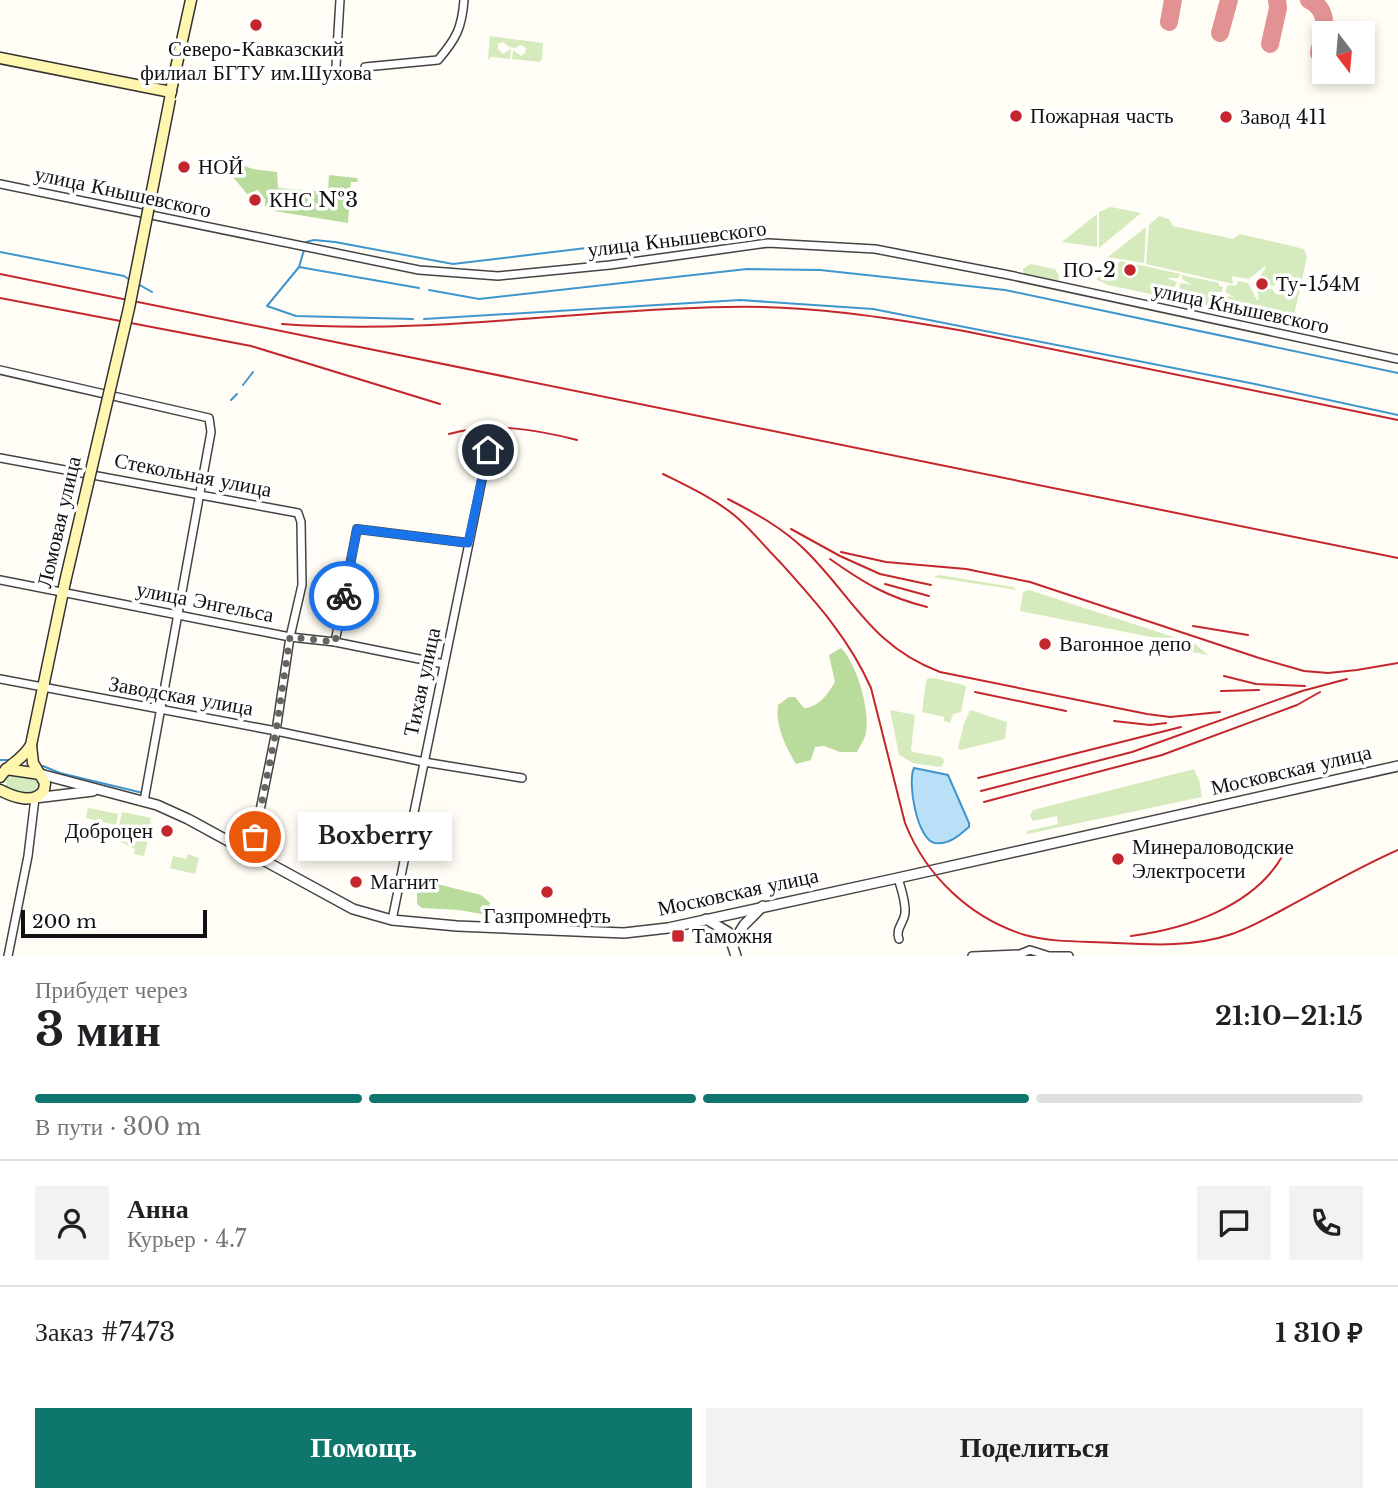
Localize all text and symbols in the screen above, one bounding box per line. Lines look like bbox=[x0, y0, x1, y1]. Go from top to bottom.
marker: Северо-Кавказский филиал БГТУ им.Шухова bbox=[248, 17, 264, 33]
north arrow bbox=[1312, 21, 1376, 84]
map controls bbox=[1312, 21, 1375, 84]
place label: Северо-Кавказский филиал БГТУ им.Шухова bbox=[140, 36, 372, 86]
place label: Пожарная часть bbox=[1030, 103, 1174, 129]
place label: Завод 411 bbox=[1240, 104, 1327, 130]
marker: Пожарная часть bbox=[1008, 108, 1024, 124]
marker: Завод 411 bbox=[1218, 109, 1234, 125]
place label: НОЙ bbox=[198, 154, 244, 180]
marker: НОЙ bbox=[176, 159, 192, 175]
street label: улица Кнышевского bbox=[32, 161, 214, 223]
place label: КНС №3 bbox=[269, 187, 358, 213]
marker: КНС №3 bbox=[247, 192, 263, 208]
street label: улица Кнышевского bbox=[586, 215, 768, 263]
place label: ПО-2 bbox=[1063, 257, 1116, 283]
marker: ПО-2 bbox=[1122, 262, 1138, 278]
place label: Ту-154М bbox=[1276, 271, 1361, 297]
marker: Ту-154М bbox=[1254, 276, 1270, 292]
street label: улица Кнышевского bbox=[1150, 277, 1332, 339]
pin bbox=[458, 420, 518, 480]
icon: home bbox=[469, 431, 507, 469]
street label: Стекольная улица bbox=[112, 447, 275, 503]
street label: Ломовая улица bbox=[31, 453, 87, 590]
courier bbox=[309, 561, 379, 631]
street label: улица Энгельса bbox=[134, 576, 277, 628]
icon: bike bbox=[325, 577, 363, 615]
street label: Тихая улица bbox=[398, 625, 446, 739]
place label: Вагонное депо bbox=[1059, 631, 1191, 657]
marker: Вагонное депо bbox=[1037, 636, 1053, 652]
street label: Заводская улица bbox=[107, 670, 256, 722]
street label: Московская улица bbox=[1208, 739, 1374, 801]
pin bbox=[225, 807, 285, 867]
callout: Boxberry bbox=[297, 812, 451, 862]
place label: Доброцен bbox=[65, 818, 153, 844]
icon: bag bbox=[236, 818, 274, 856]
text: Boxberry bbox=[318, 822, 432, 850]
marker: Доброцен bbox=[159, 823, 175, 839]
place label: Минераловодские Электросети bbox=[1132, 834, 1294, 884]
marker: Минераловодские Электросети bbox=[1110, 851, 1126, 867]
street label: Московская улица bbox=[655, 862, 822, 922]
place label: Магнит bbox=[370, 869, 438, 895]
marker: Магнит bbox=[348, 874, 364, 890]
marker: Газпромнефть bbox=[539, 884, 555, 900]
place label: Газпромнефть bbox=[483, 903, 611, 929]
scale bar bbox=[21, 907, 206, 939]
text: 200 m bbox=[32, 910, 97, 933]
place label: Таможня bbox=[692, 923, 773, 949]
marker: Таможня bbox=[670, 928, 686, 944]
text: Прибудет через bbox=[35, 976, 188, 1004]
text: 21:10–21:15 bbox=[1215, 1000, 1363, 1032]
text: 3 мин bbox=[35, 1001, 161, 1058]
text: В пути · 300 m bbox=[35, 1113, 201, 1141]
button: person bbox=[35, 1186, 109, 1260]
button: chat bbox=[1197, 1186, 1271, 1260]
button: phone bbox=[1289, 1186, 1363, 1260]
text: Анна bbox=[127, 1193, 189, 1225]
text: Курьер · 4.7 bbox=[127, 1225, 246, 1253]
text: Заказ #7473 bbox=[35, 1316, 175, 1348]
text: 1 310 ₽ bbox=[1275, 1317, 1363, 1349]
button: Помощь bbox=[35, 1408, 692, 1488]
button: Поделиться bbox=[706, 1408, 1363, 1488]

